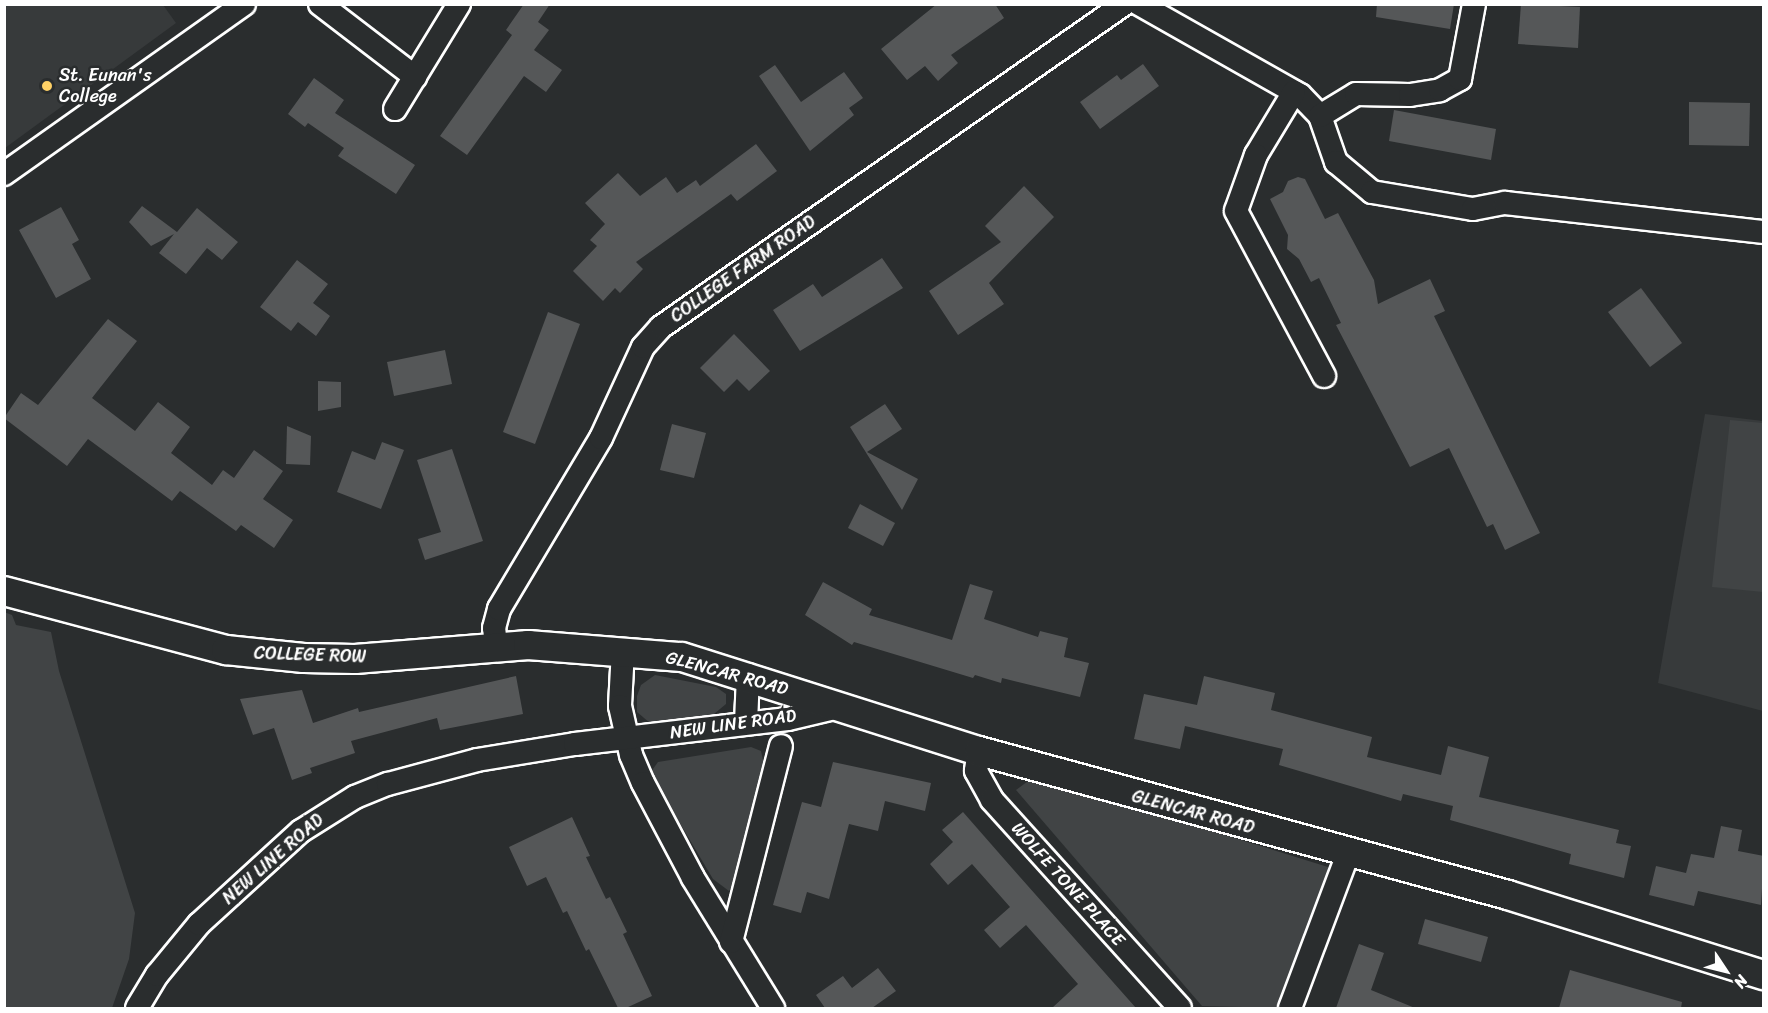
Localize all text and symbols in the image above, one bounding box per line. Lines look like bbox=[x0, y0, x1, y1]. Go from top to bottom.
place label: St. Eunan's College bbox=[59, 65, 150, 107]
marker: St. Eunan's College bbox=[40, 79, 54, 93]
street label: COLLEGE FARM ROAD bbox=[667, 211, 819, 327]
street label: COLLEGE ROW bbox=[254, 642, 366, 668]
street label: GLENCAR ROAD bbox=[663, 646, 791, 700]
street label: NEW LINE ROAD bbox=[668, 704, 798, 744]
street label: GLENCAR ROAD bbox=[1129, 785, 1257, 839]
street label: NEW LINE ROAD bbox=[217, 809, 329, 909]
street label: WOLFE TONE PLACE bbox=[1007, 818, 1129, 950]
north arrow bbox=[1696, 941, 1756, 1001]
text: N bbox=[1726, 969, 1756, 994]

